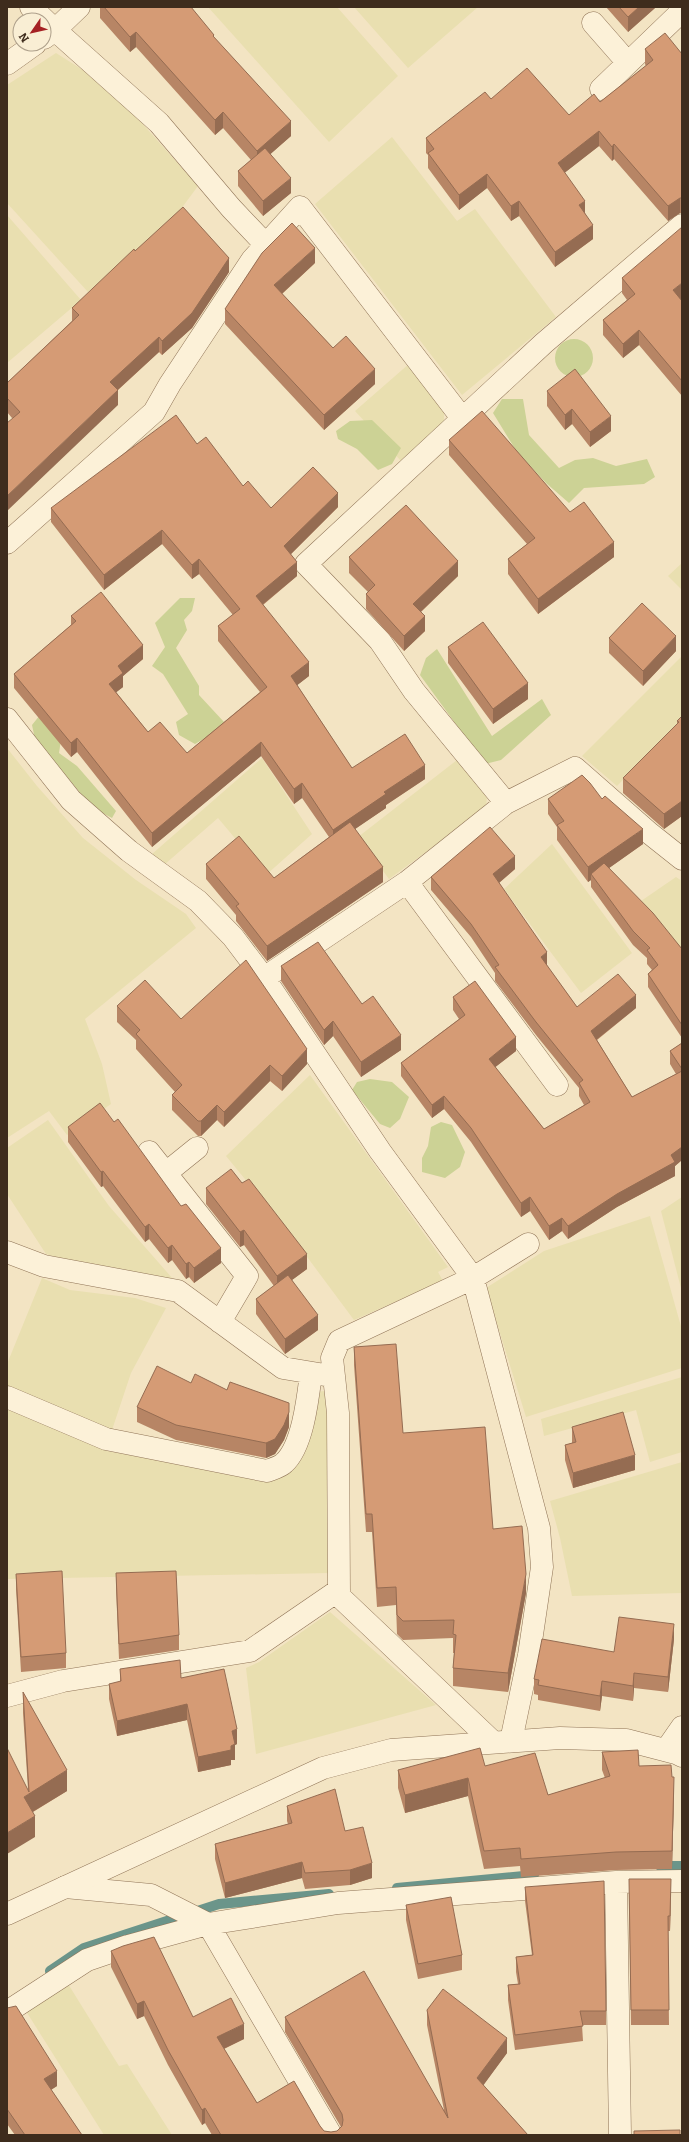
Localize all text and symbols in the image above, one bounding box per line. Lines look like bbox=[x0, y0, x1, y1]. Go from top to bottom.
north arrow bbox=[12, 12, 52, 52]
text: N bbox=[16, 30, 32, 44]

